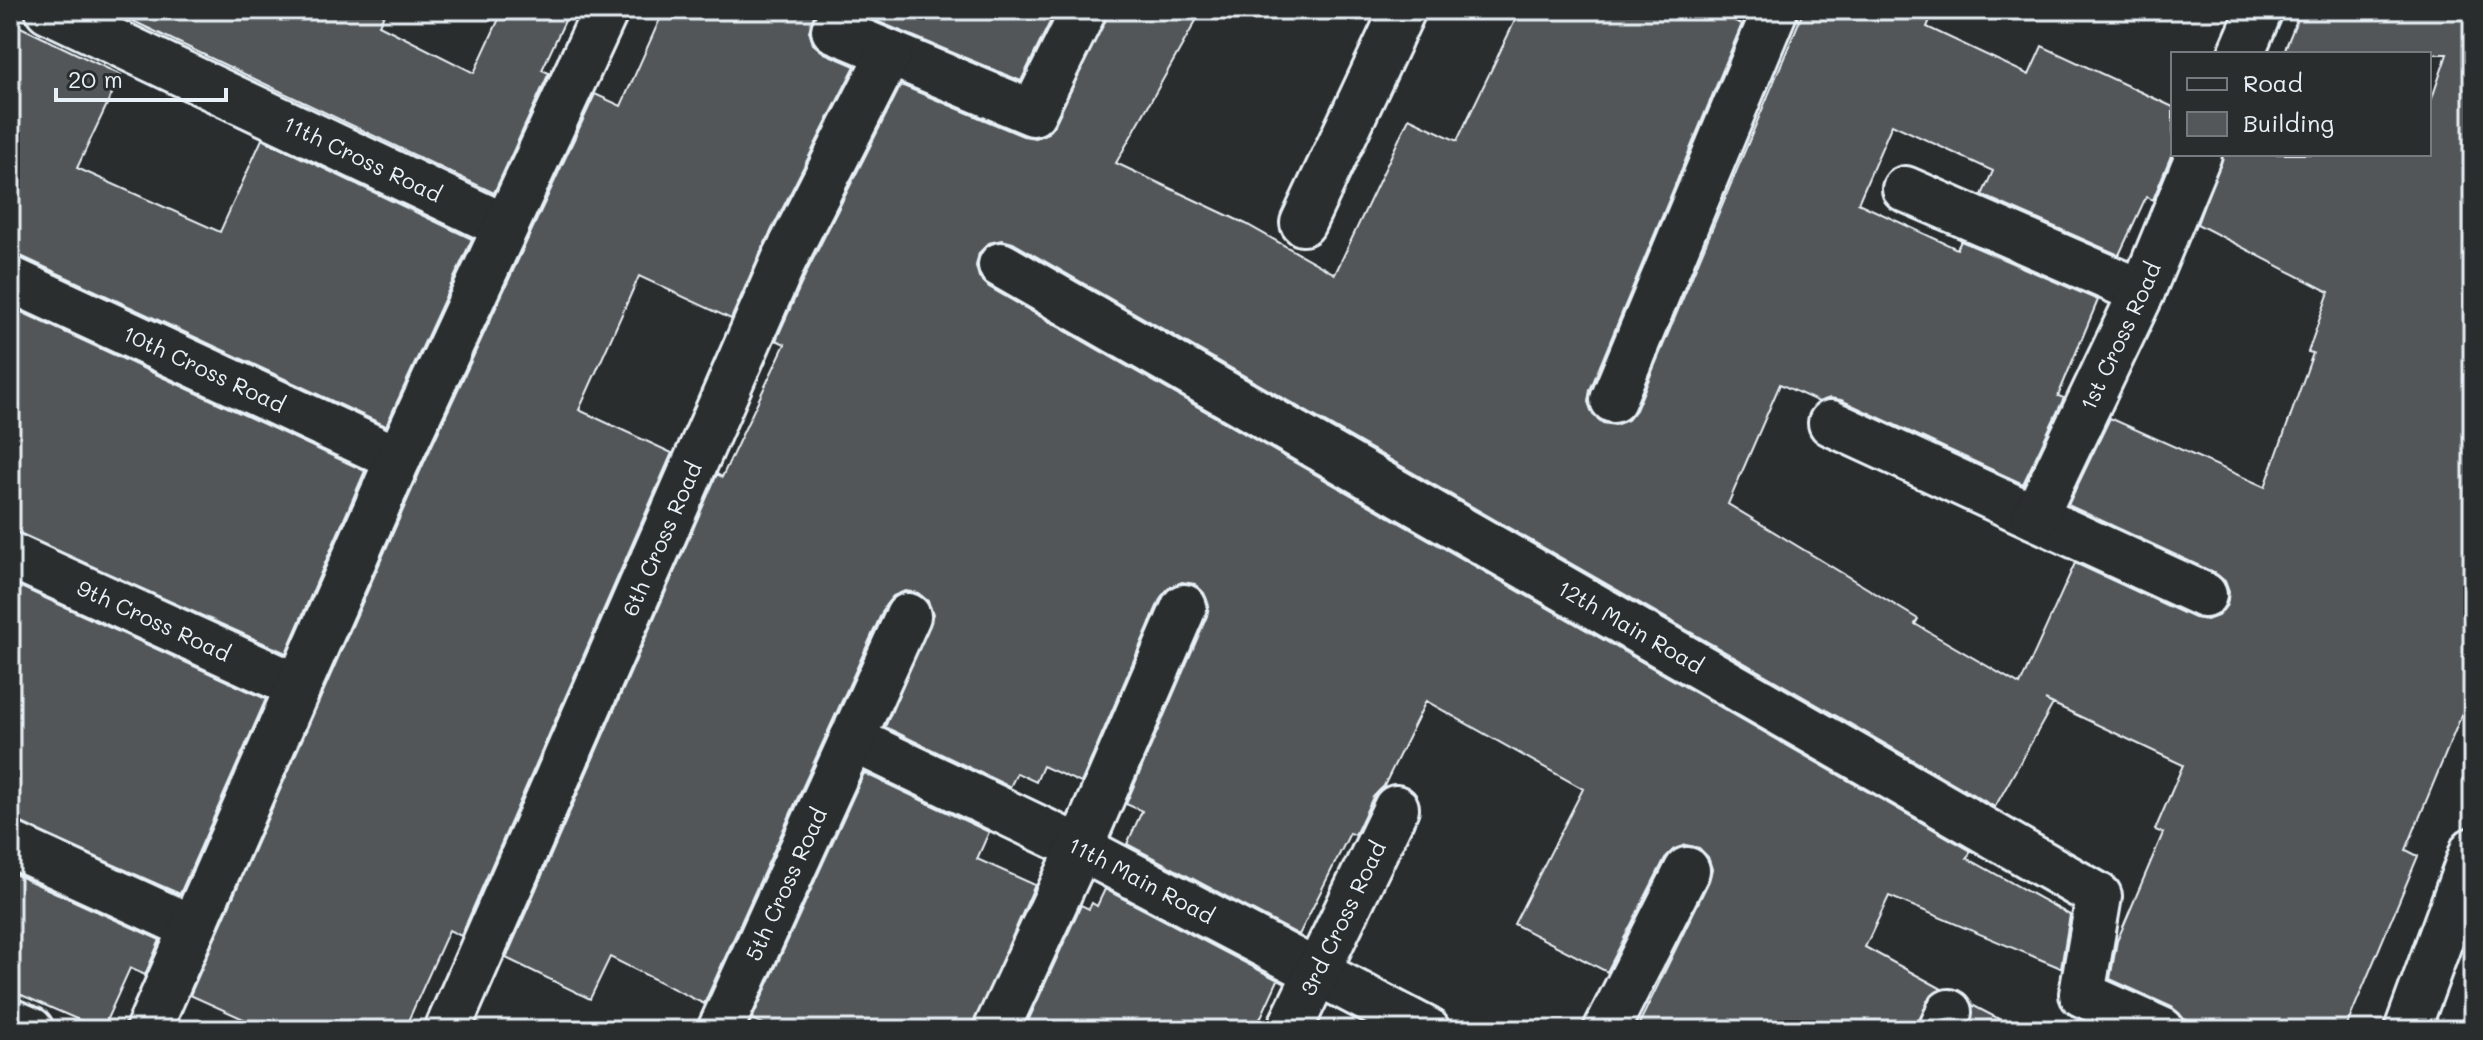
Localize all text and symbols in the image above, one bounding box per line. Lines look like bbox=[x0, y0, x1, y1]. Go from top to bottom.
scale bar bbox=[56, 52, 226, 102]
legend bbox=[2171, 52, 2431, 156]
text: 20 m bbox=[68, 63, 123, 94]
text: Road bbox=[2243, 67, 2303, 98]
text: Building bbox=[2243, 107, 2334, 138]
street label: 11th Cross Road bbox=[279, 109, 447, 208]
street label: 1st Cross Road bbox=[2073, 258, 2167, 415]
street label: 10th Cross Road bbox=[119, 318, 290, 419]
street label: 6th Cross Road bbox=[615, 457, 708, 620]
street label: 9th Cross Road bbox=[73, 573, 235, 668]
street label: 12th Main Road bbox=[1553, 573, 1709, 680]
street label: 5th Cross Road bbox=[738, 803, 833, 965]
street label: 11th Main Road bbox=[1064, 830, 1220, 930]
street label: 3rd Cross Road bbox=[1293, 836, 1392, 1000]

